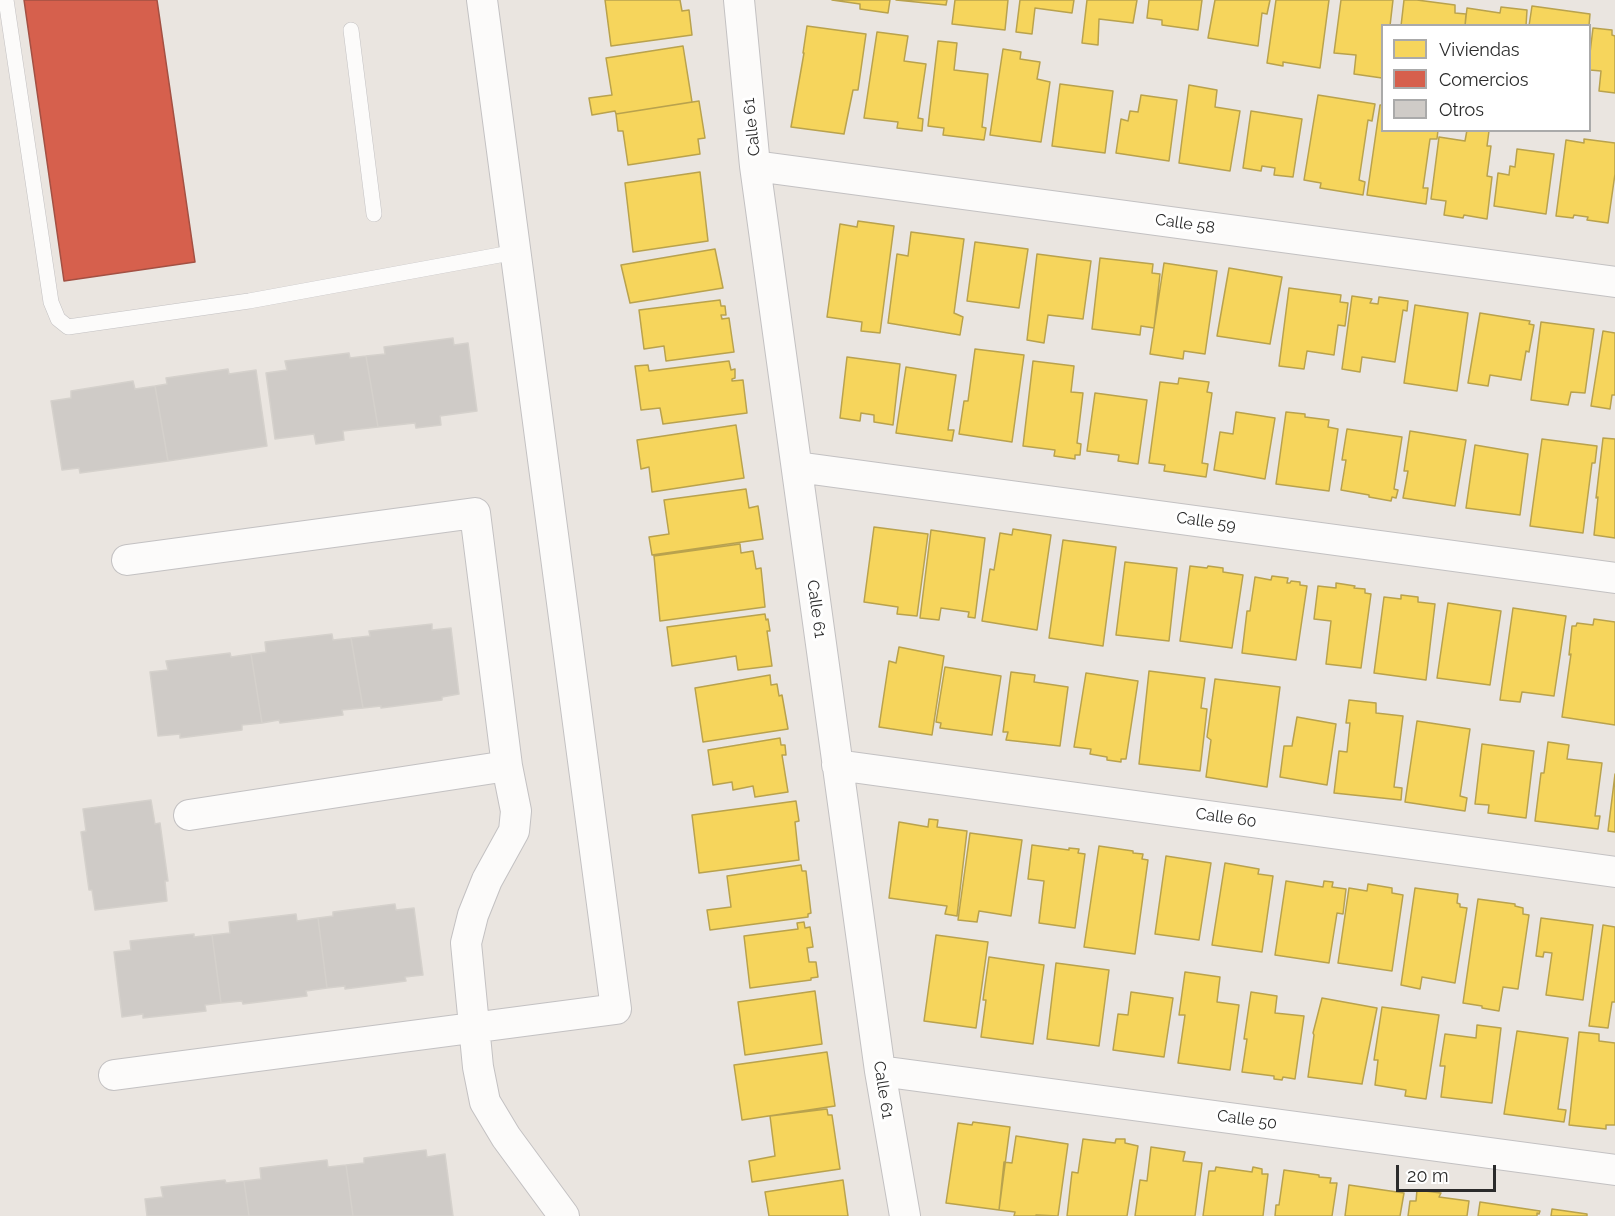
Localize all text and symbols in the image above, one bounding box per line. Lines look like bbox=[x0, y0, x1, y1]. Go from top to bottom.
legend bbox=[1381, 24, 1591, 132]
text: Viviendas bbox=[1439, 39, 1519, 60]
text: Comercios bbox=[1439, 69, 1528, 90]
street label: Calle 61 bbox=[739, 97, 765, 157]
text: Otros bbox=[1439, 99, 1484, 120]
street label: Calle 58 bbox=[1154, 210, 1216, 238]
street label: Calle 59 bbox=[1175, 508, 1237, 536]
street label: Calle 61 bbox=[802, 579, 830, 639]
street label: Calle 60 bbox=[1194, 804, 1258, 832]
street label: Calle 61 bbox=[869, 1060, 897, 1120]
street label: Calle 50 bbox=[1216, 1106, 1278, 1134]
scale bar bbox=[1399, 1153, 1500, 1191]
text: 20 m bbox=[1407, 1165, 1449, 1186]

